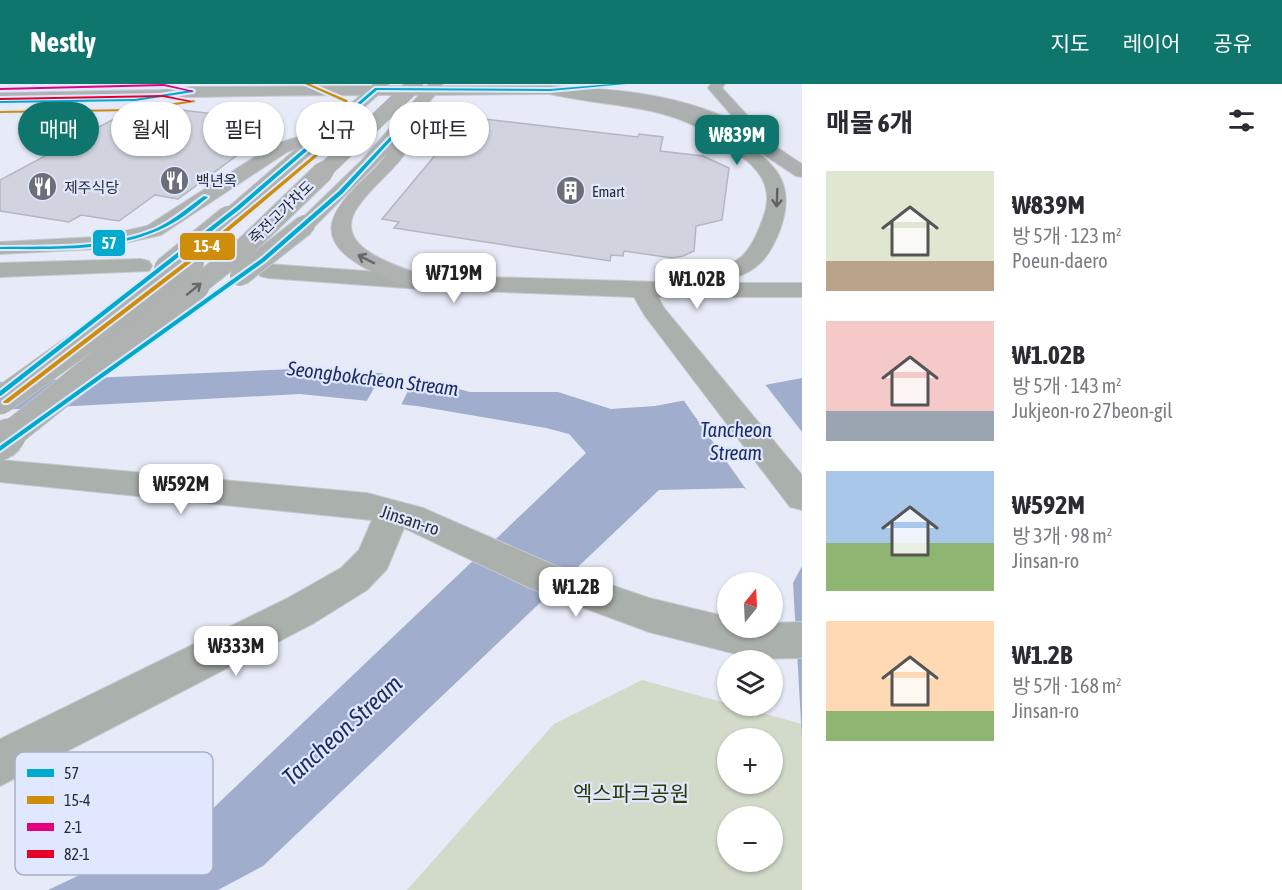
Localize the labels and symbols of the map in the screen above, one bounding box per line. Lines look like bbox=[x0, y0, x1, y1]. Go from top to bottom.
pin: ₩839M bbox=[695, 115, 779, 166]
restaurant icon: 백년옥 bbox=[159, 164, 191, 196]
restaurant icon: 제주식당 bbox=[27, 171, 59, 203]
place label: 백년옥 bbox=[196, 172, 237, 189]
building icon: Emart bbox=[555, 175, 587, 207]
street label: 죽전고가차도 bbox=[245, 177, 317, 247]
place label: 제주식당 bbox=[64, 179, 119, 196]
place label: Emart bbox=[592, 183, 625, 200]
one-way arrow bbox=[771, 188, 783, 208]
line badge: 57 bbox=[92, 229, 126, 257]
line badge: 15-4 bbox=[179, 232, 236, 261]
text: 57 bbox=[101, 234, 117, 252]
text: 15-4 bbox=[194, 237, 221, 255]
one-way arrow bbox=[358, 253, 376, 265]
pin: ₩719M bbox=[412, 253, 496, 304]
pin: ₩1.02B bbox=[648, 259, 746, 310]
one-way arrow bbox=[186, 283, 202, 296]
water label: Seongbokcheon Stream bbox=[285, 356, 460, 400]
water label: Tancheon Stream bbox=[700, 418, 772, 464]
pin: ₩592M bbox=[139, 464, 223, 515]
street label: Jinsan-ro bbox=[378, 501, 442, 539]
pin: ₩1.2B bbox=[534, 567, 618, 618]
north arrow bbox=[717, 572, 783, 638]
pin: ₩333M bbox=[194, 626, 278, 677]
water label: Tancheon Stream bbox=[277, 669, 407, 791]
legend bbox=[15, 752, 213, 875]
text: 57 bbox=[64, 764, 79, 782]
park label: 엑스파크공원 bbox=[573, 781, 689, 805]
text: 15-4 bbox=[64, 791, 91, 809]
text: 2-1 bbox=[64, 818, 82, 836]
text: 82-1 bbox=[64, 845, 90, 863]

